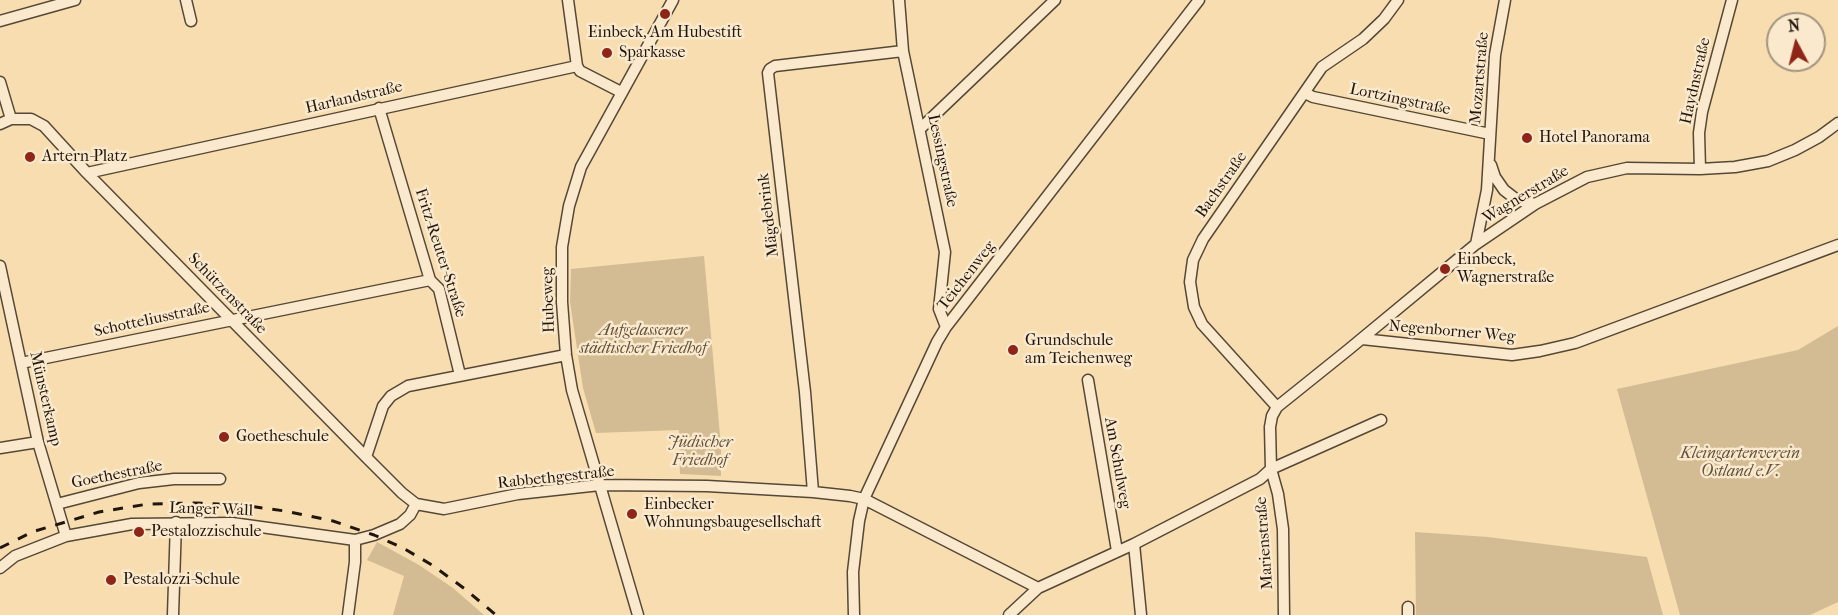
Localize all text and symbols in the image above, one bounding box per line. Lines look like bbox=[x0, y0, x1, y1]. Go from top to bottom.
marker: Einbeck, Am Hubestift bbox=[658, 7, 672, 21]
north arrow bbox=[1766, 12, 1826, 72]
text: N bbox=[1787, 15, 1801, 36]
place label: Einbeck, Am Hubestift bbox=[588, 23, 742, 43]
street label: Mozartstraße bbox=[1466, 31, 1494, 125]
street label: Haydnstraße bbox=[1677, 36, 1715, 126]
place label: Sparkasse bbox=[619, 43, 685, 63]
marker: Sparkasse bbox=[600, 46, 614, 60]
street label: Harlandstraße bbox=[304, 78, 404, 118]
street label: Lortzingstraße bbox=[1348, 80, 1452, 120]
street label: Lessingstraße bbox=[923, 113, 961, 209]
place label: Hotel Panorama bbox=[1539, 128, 1650, 148]
marker: Hotel Panorama bbox=[1520, 131, 1534, 145]
place label: Artern-Platz bbox=[42, 147, 127, 167]
street label: Bachstraße bbox=[1192, 148, 1252, 222]
marker: Artern-Platz bbox=[23, 150, 37, 164]
street label: Wagnerstraße bbox=[1479, 162, 1573, 228]
street label: Mägdebrink bbox=[754, 172, 784, 258]
street label: Fritz-Reuter-Straße bbox=[410, 186, 470, 320]
street label: Teichenweg bbox=[934, 237, 1000, 315]
street label: Schützenstraße bbox=[183, 249, 271, 339]
place label: Einbeck, Wagnerstraße bbox=[1457, 250, 1554, 288]
marker: Einbeck, Wagnerstraße bbox=[1438, 262, 1452, 276]
street label: Hubeweg bbox=[538, 267, 560, 333]
street label: Schotteliusstraße bbox=[92, 298, 212, 342]
street label: Negenborner Weg bbox=[1388, 317, 1516, 347]
park label: Aufgelassener städtischer Friedhof bbox=[579, 321, 707, 359]
place label: Grundschule am Teichenweg bbox=[1025, 331, 1132, 369]
marker: Grundschule am Teichenweg bbox=[1006, 343, 1020, 357]
street label: Münsterkamp bbox=[25, 350, 65, 448]
street label: Am Schulweg bbox=[1100, 416, 1134, 510]
place label: Goetheschule bbox=[236, 427, 329, 447]
marker: Goetheschule bbox=[217, 430, 231, 444]
park label: Jüdischer Friedhof bbox=[667, 433, 733, 471]
park label: Kleingartenverein Ostland e.V. bbox=[1680, 444, 1800, 482]
street label: Goethestraße bbox=[70, 457, 164, 493]
street label: Rabbethgestraße bbox=[497, 462, 615, 494]
place label: Einbecker Wohnungsbaugesellschaft bbox=[644, 495, 822, 533]
street label: Marienstraße bbox=[1252, 496, 1278, 590]
street label: Langer Wall bbox=[169, 499, 253, 521]
marker: Einbecker Wohnungsbaugesellschaft bbox=[625, 507, 639, 521]
place label: Pestalozzischule bbox=[151, 522, 261, 542]
marker: Pestalozzischule bbox=[132, 525, 146, 539]
place label: Pestalozzi-Schule bbox=[123, 570, 240, 590]
marker: Pestalozzi-Schule bbox=[104, 573, 118, 587]

